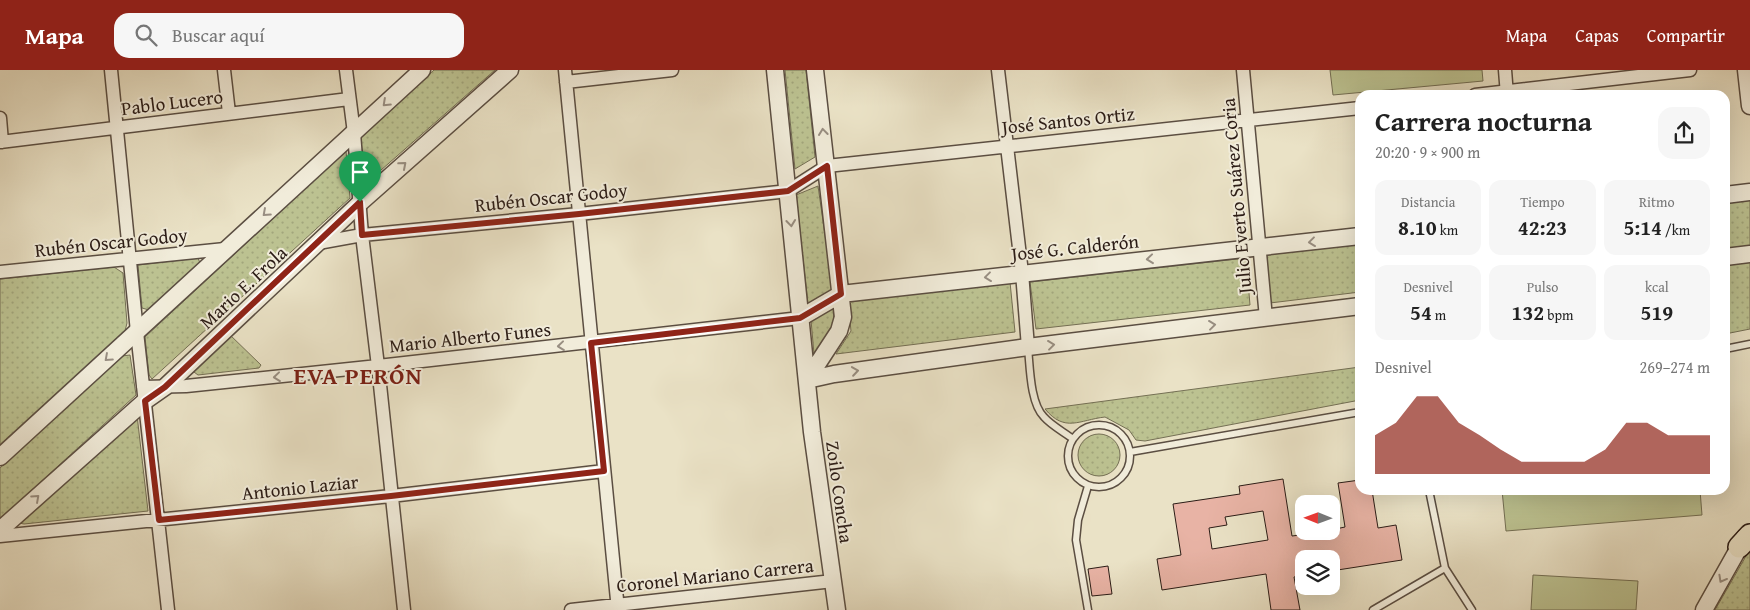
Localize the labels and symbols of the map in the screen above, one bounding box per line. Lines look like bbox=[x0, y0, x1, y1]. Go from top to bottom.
street label: Pablo Lucero bbox=[119, 82, 225, 122]
one-way arrow bbox=[383, 97, 392, 106]
street label: Julio Everto Suárez Coria bbox=[1213, 97, 1259, 297]
street label: José Santos Ortiz bbox=[998, 99, 1136, 141]
one-way arrow bbox=[818, 128, 829, 136]
pin bbox=[339, 151, 381, 202]
one-way arrow bbox=[397, 162, 406, 171]
street label: Rubén Oscar Godoy bbox=[473, 175, 629, 219]
one-way arrow bbox=[262, 207, 271, 216]
one-way arrow bbox=[785, 219, 796, 227]
street label: Rubén Oscar Godoy bbox=[33, 220, 189, 264]
street label: José G. Calderón bbox=[1008, 226, 1141, 268]
one-way arrow bbox=[1307, 236, 1315, 247]
street label: Mario E. Frola bbox=[193, 239, 293, 335]
one-way arrow bbox=[1146, 253, 1154, 264]
one-way arrow bbox=[984, 271, 992, 282]
street label: Mario Alberto Funes bbox=[388, 315, 552, 359]
one-way arrow bbox=[1208, 320, 1216, 331]
one-way arrow bbox=[1047, 340, 1055, 351]
one-way arrow bbox=[556, 341, 564, 352]
one-way arrow bbox=[104, 353, 113, 362]
district label: EVA PERÓN bbox=[294, 358, 423, 393]
one-way arrow bbox=[851, 366, 859, 377]
one-way arrow bbox=[273, 371, 281, 382]
street label: Zoilo Concha bbox=[819, 439, 861, 545]
street label: Antonio Laziar bbox=[240, 467, 360, 507]
one-way arrow bbox=[31, 494, 40, 503]
north arrow bbox=[1295, 495, 1340, 540]
street label: Coronel Mariano Carrera bbox=[615, 551, 815, 599]
one-way arrow bbox=[1718, 573, 1728, 582]

